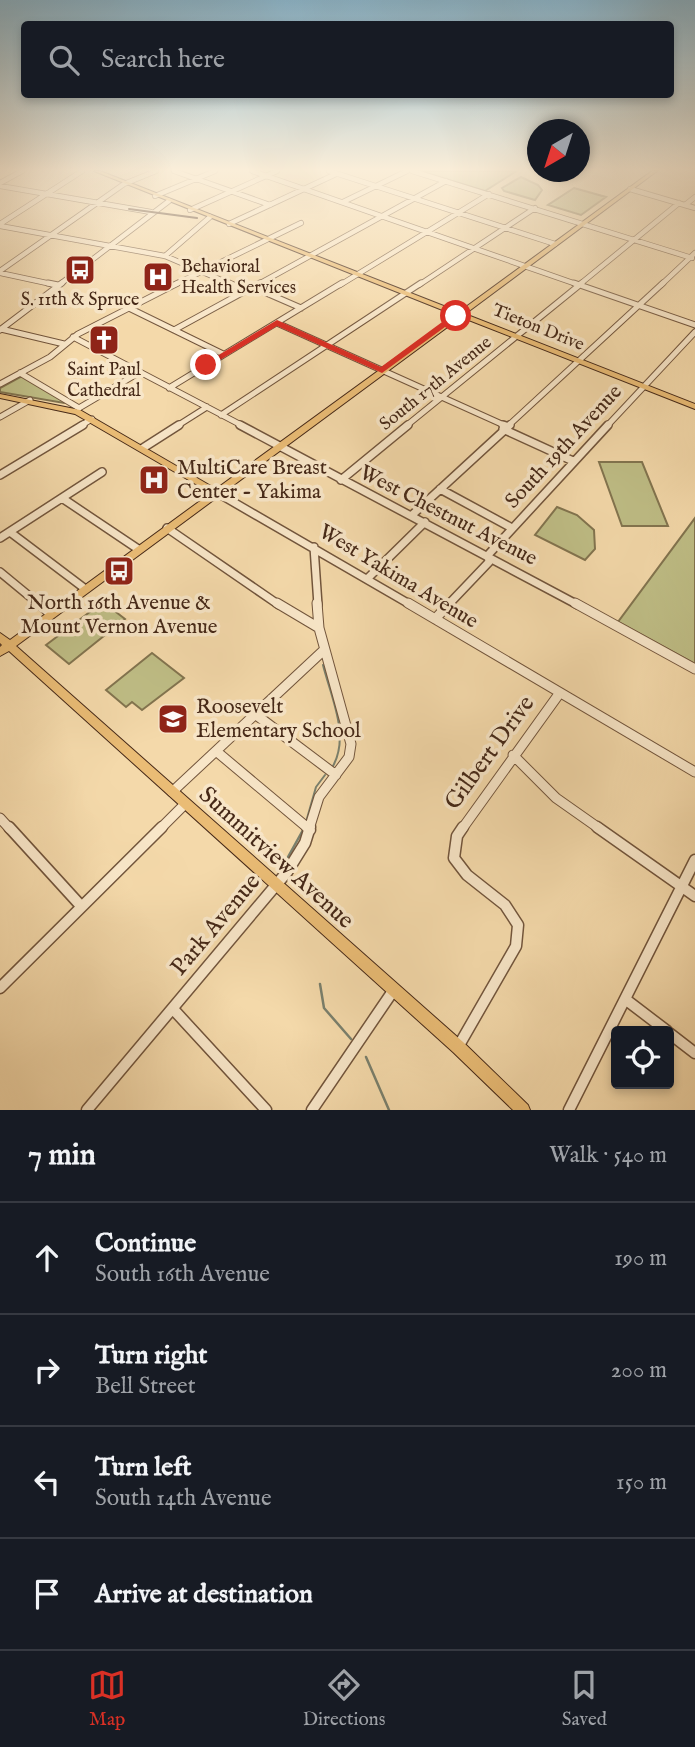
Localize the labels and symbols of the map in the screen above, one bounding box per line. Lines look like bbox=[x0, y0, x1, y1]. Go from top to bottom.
north arrow bbox=[527, 119, 590, 182]
bus stop icon: S. 11th & Spruce bbox=[63, 253, 97, 287]
place label: Behavioral Health Services bbox=[181, 256, 296, 300]
hospital icon: Behavioral Health Services bbox=[141, 260, 175, 294]
place label: S. 11th & Spruce bbox=[21, 289, 139, 312]
street label: Tieton Drive bbox=[489, 299, 587, 357]
route start bbox=[440, 300, 471, 331]
church icon: Saint Paul Cathedral bbox=[87, 323, 121, 357]
street label: South 17th Avenue bbox=[375, 332, 497, 436]
route end bbox=[190, 349, 221, 380]
place label: Saint Paul Cathedral bbox=[67, 359, 141, 403]
street label: South 19th Avenue bbox=[500, 379, 629, 515]
place label: MultiCare Breast Center - Yakima bbox=[177, 455, 327, 506]
street label: West Chestnut Avenue bbox=[355, 459, 542, 573]
hospital icon: MultiCare Breast Center - Yakima bbox=[137, 463, 171, 497]
street label: West Yakima Avenue bbox=[313, 519, 483, 635]
bus stop icon: North 16th Avenue & Mount Vernon Avenue bbox=[102, 554, 136, 588]
place label: North 16th Avenue & Mount Vernon Avenue bbox=[21, 590, 218, 641]
street label: Gilbert Drive bbox=[438, 690, 542, 816]
place label: Roosevelt Elementary School bbox=[196, 694, 361, 745]
school or university icon: Roosevelt Elementary School bbox=[156, 702, 190, 736]
street label: Summitview Avenue bbox=[192, 780, 360, 936]
street label: Park Avenue bbox=[164, 867, 268, 983]

